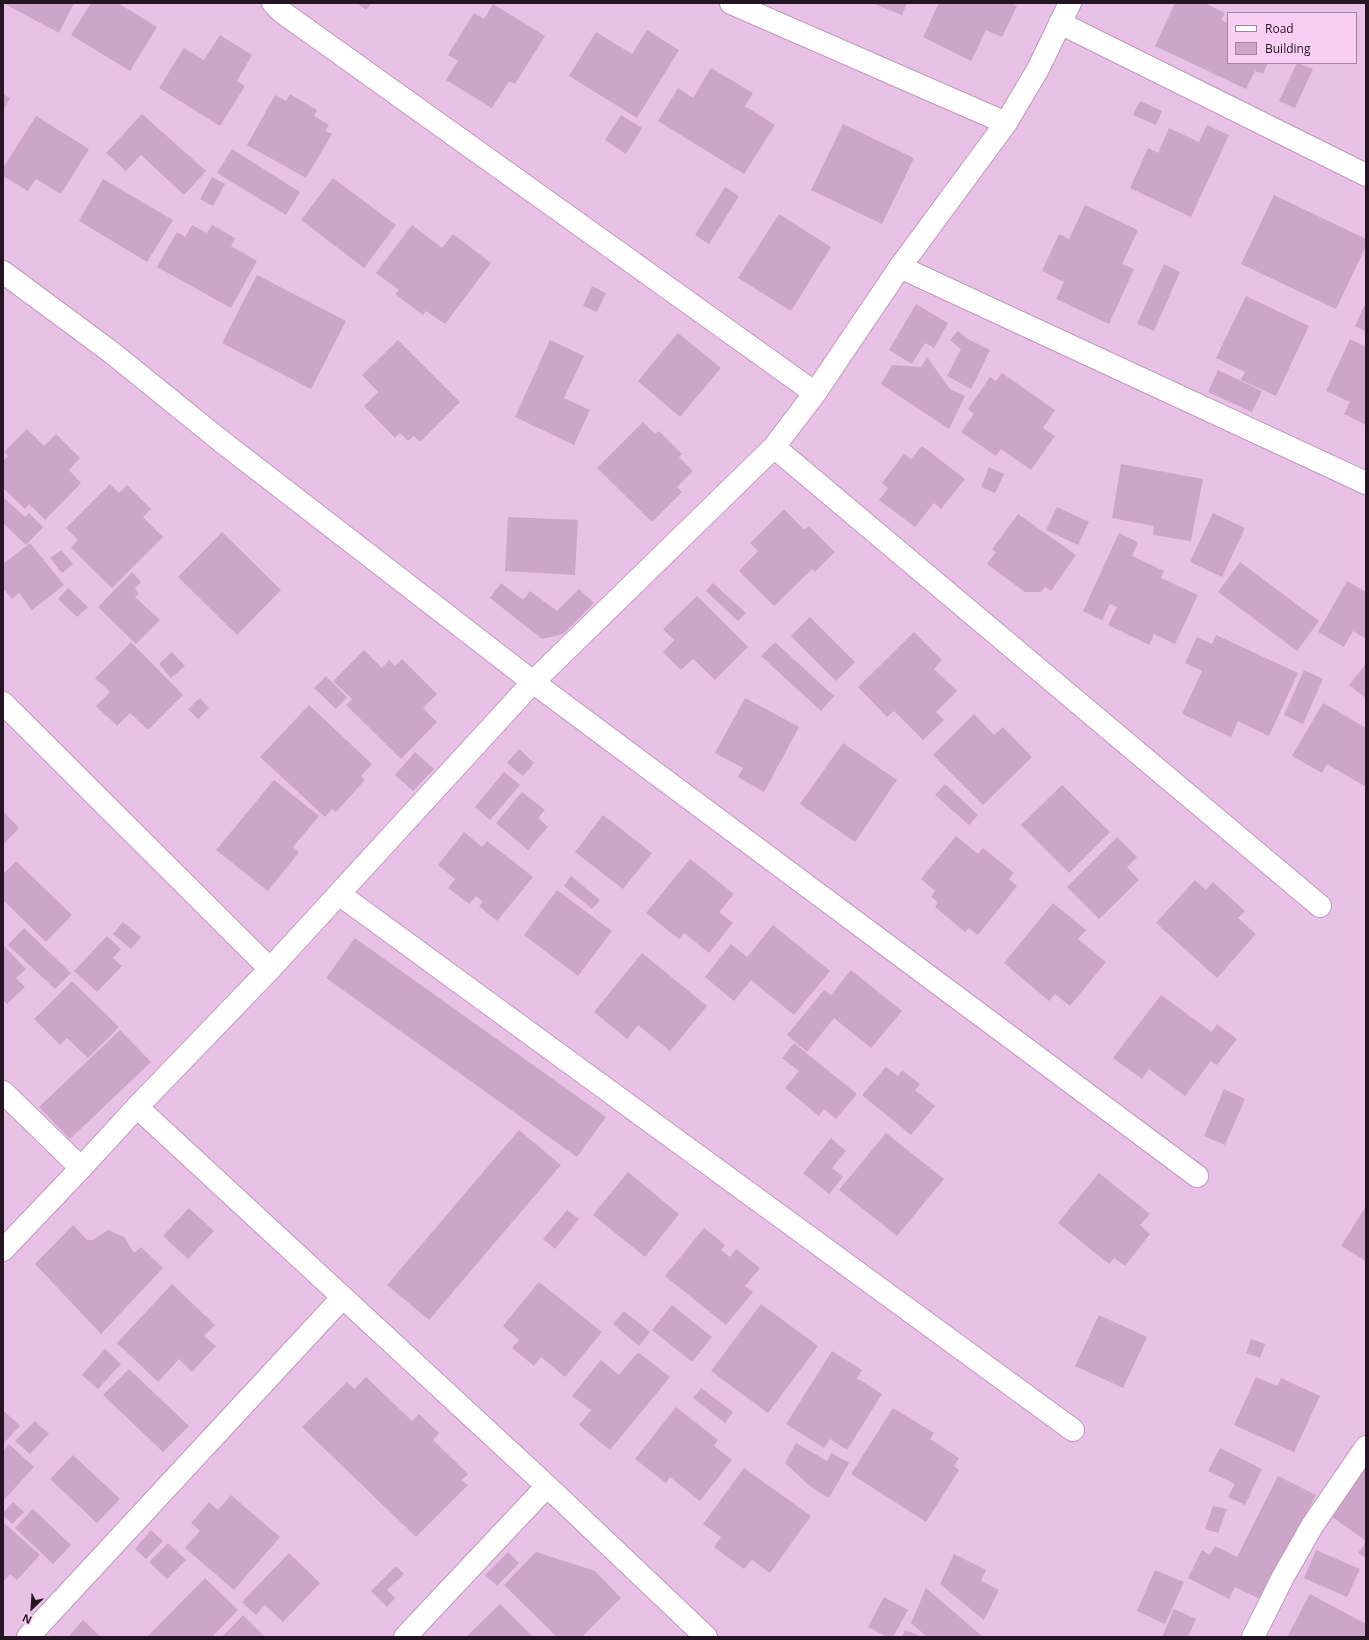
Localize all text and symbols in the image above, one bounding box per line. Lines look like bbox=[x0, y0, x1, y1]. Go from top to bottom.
legend bbox=[1227, 12, 1357, 64]
text: Road bbox=[1265, 20, 1294, 37]
text: Building bbox=[1265, 40, 1310, 57]
north arrow bbox=[12, 1588, 52, 1628]
text: N bbox=[19, 1611, 34, 1628]

